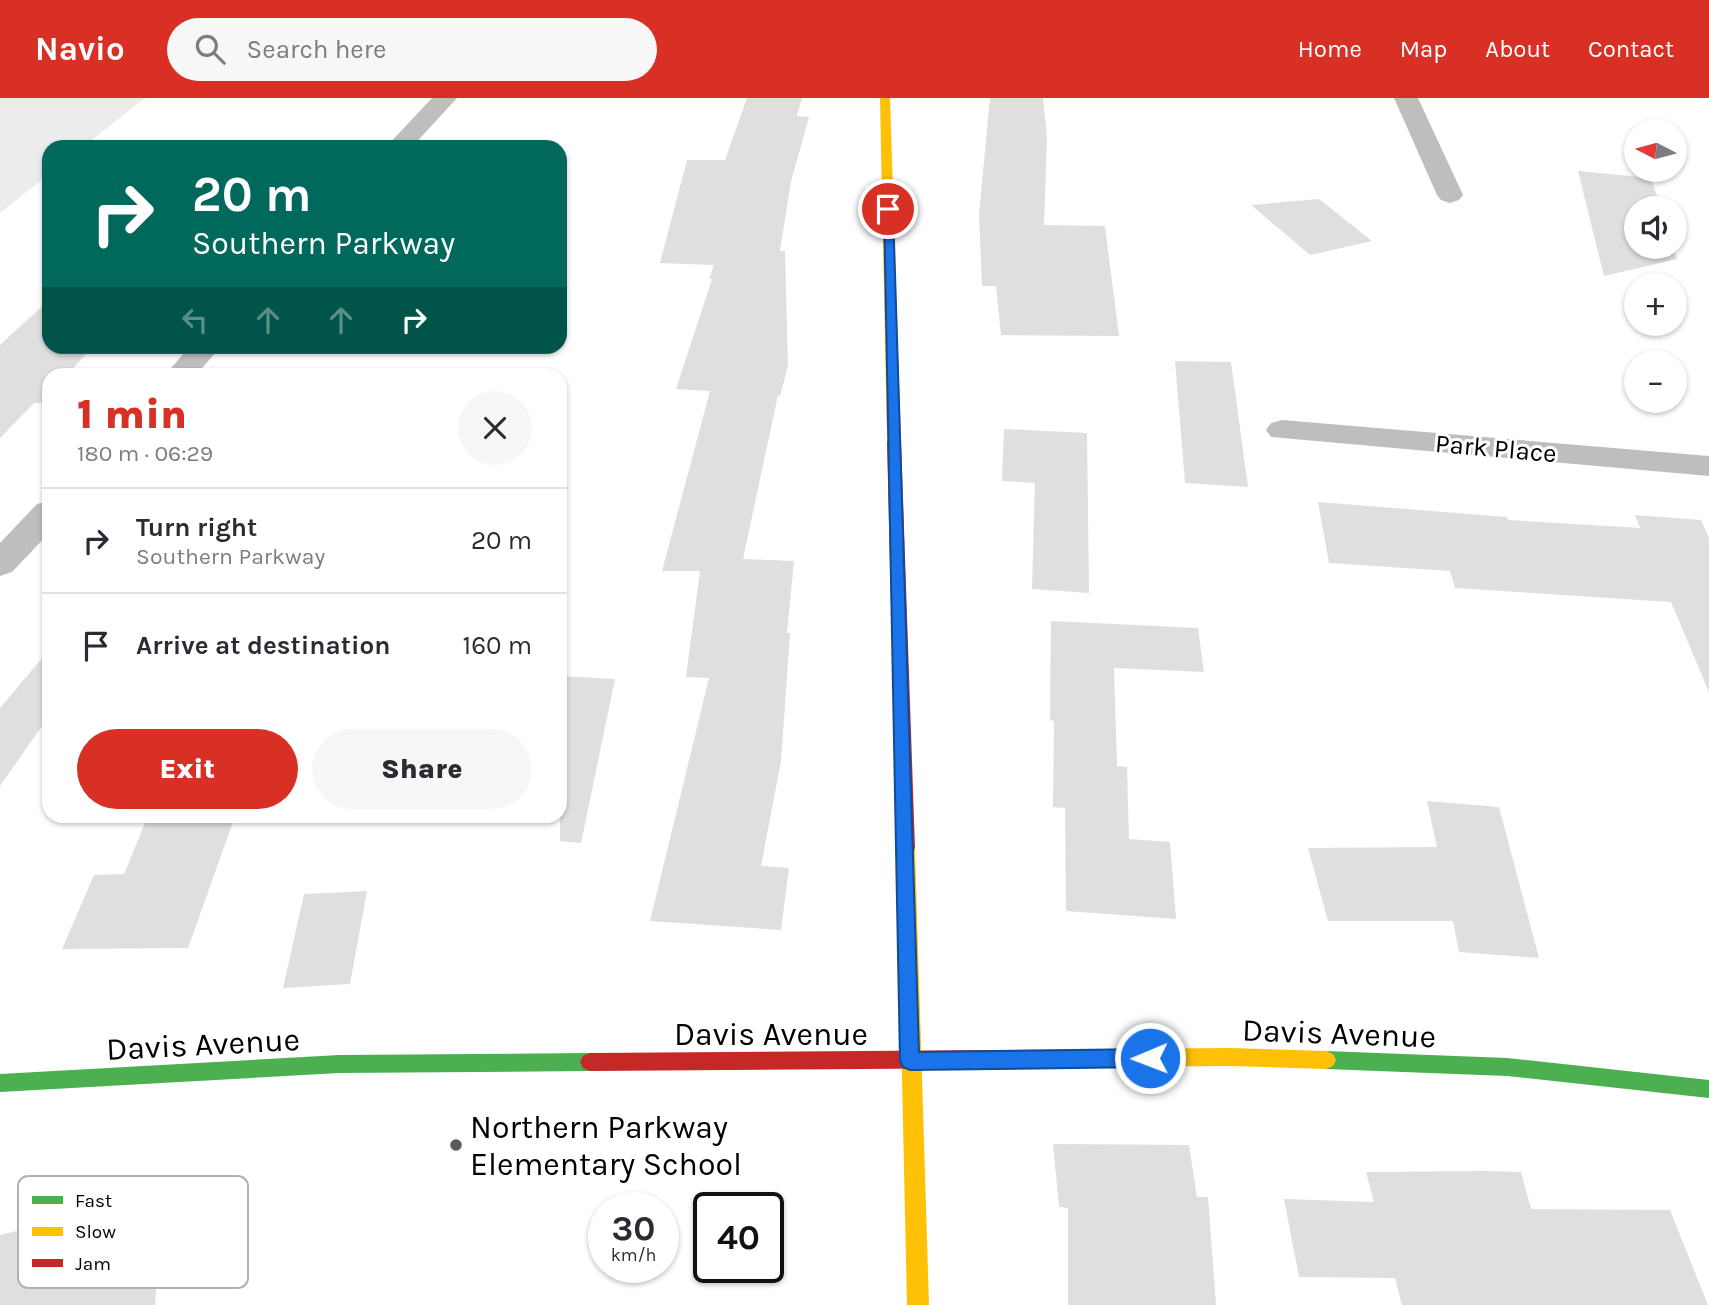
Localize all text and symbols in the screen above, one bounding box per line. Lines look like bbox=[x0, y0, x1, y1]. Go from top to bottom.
search box bbox=[167, 18, 657, 81]
text: Navio bbox=[35, 30, 125, 68]
icon: search bbox=[191, 30, 229, 68]
text: Search here bbox=[247, 34, 386, 65]
text: Home bbox=[1298, 35, 1362, 63]
text: Map bbox=[1400, 35, 1447, 63]
text: About bbox=[1485, 35, 1550, 63]
text: Contact bbox=[1588, 35, 1674, 63]
north arrow bbox=[1624, 119, 1687, 182]
map controls bbox=[1624, 119, 1687, 413]
text: 20 m bbox=[192, 166, 312, 223]
icon: right bbox=[77, 168, 168, 259]
pin bbox=[858, 179, 918, 239]
icon: arrive bbox=[869, 190, 907, 228]
button: sound bbox=[1624, 196, 1687, 259]
text: Southern Parkway bbox=[192, 225, 455, 262]
button: + bbox=[1624, 273, 1687, 336]
icon: left bbox=[176, 301, 214, 339]
icon: ahead bbox=[249, 301, 287, 339]
icon: ahead bbox=[322, 301, 360, 339]
icon: right bbox=[395, 301, 433, 339]
button: − bbox=[1624, 350, 1687, 413]
text: 1 min bbox=[77, 389, 187, 439]
button: close bbox=[458, 391, 532, 465]
street label: Park Place bbox=[1434, 428, 1558, 469]
text: 180 m · 06:29 bbox=[77, 440, 213, 467]
text: Turn right bbox=[136, 512, 257, 543]
icon: right bbox=[77, 522, 115, 560]
text: 20 m bbox=[471, 525, 532, 556]
text: Southern Parkway bbox=[136, 543, 325, 570]
icon: arrive bbox=[77, 627, 115, 665]
text: Arrive at destination bbox=[136, 630, 390, 661]
text: 160 m bbox=[463, 630, 532, 661]
button: Exit bbox=[77, 729, 298, 809]
button: Share bbox=[312, 729, 532, 809]
street label: Davis Avenue bbox=[1241, 1012, 1437, 1055]
street label: Davis Avenue bbox=[674, 1016, 868, 1053]
street label: Davis Avenue bbox=[105, 1021, 301, 1068]
position arrow bbox=[1113, 1021, 1187, 1095]
place label: Northern Parkway Elementary School bbox=[470, 1109, 742, 1183]
marker: Northern Parkway Elementary School bbox=[448, 1137, 464, 1153]
legend bbox=[18, 1176, 248, 1288]
text: Fast bbox=[75, 1190, 112, 1212]
speed limit sign: 40 bbox=[693, 1192, 784, 1283]
text: 30 bbox=[612, 1208, 655, 1249]
text: Slow bbox=[75, 1221, 116, 1243]
text: km/h bbox=[611, 1244, 656, 1266]
text: Jam bbox=[75, 1253, 111, 1275]

